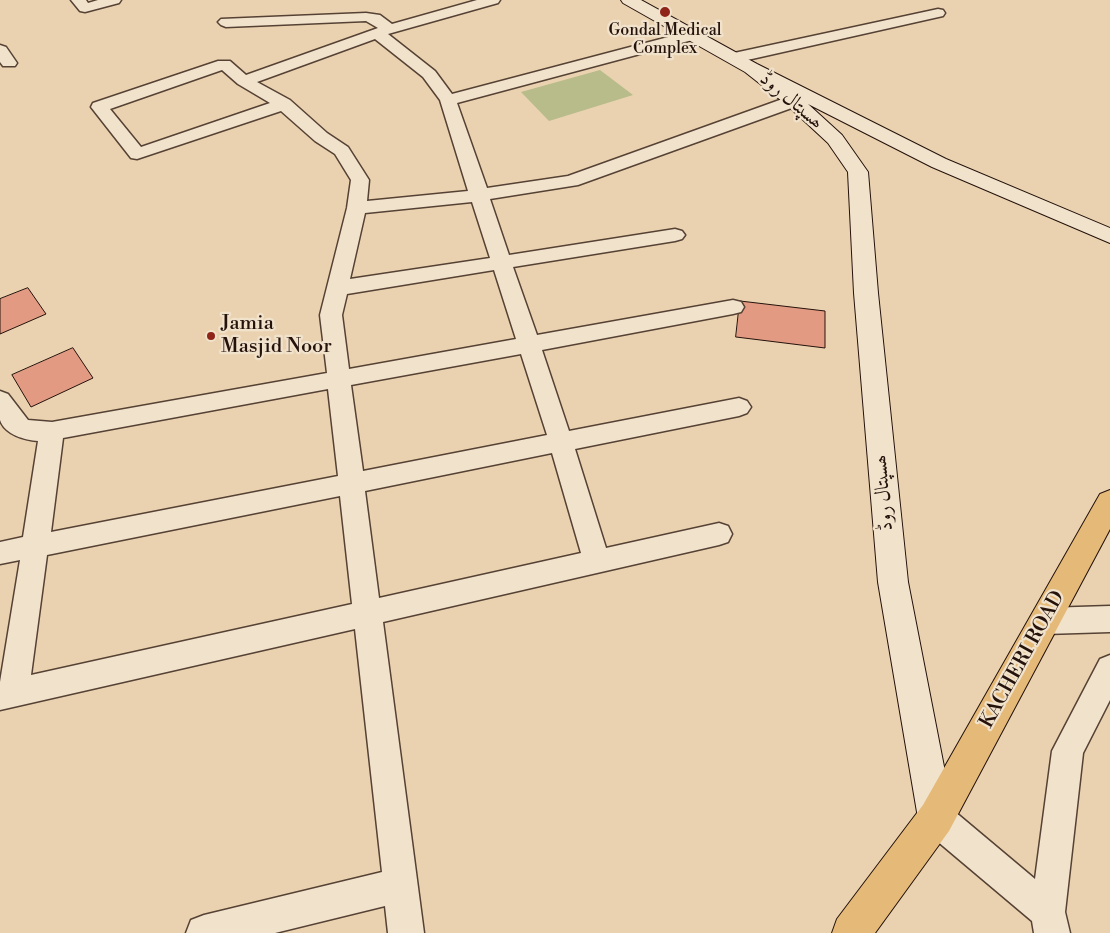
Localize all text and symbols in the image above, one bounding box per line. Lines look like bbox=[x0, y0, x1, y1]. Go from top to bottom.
marker: Gondal Medical Complex bbox=[658, 5, 672, 19]
place label: Gondal Medical Complex bbox=[608, 21, 722, 59]
street label: ھسپتال روڈ bbox=[754, 67, 828, 135]
place label: Jamia Masjid Noor bbox=[221, 312, 332, 359]
marker: Jamia Masjid Noor bbox=[205, 330, 217, 342]
street label: ھسپتال روڈ bbox=[869, 454, 899, 532]
street label: KACHERI ROAD bbox=[975, 587, 1071, 733]

